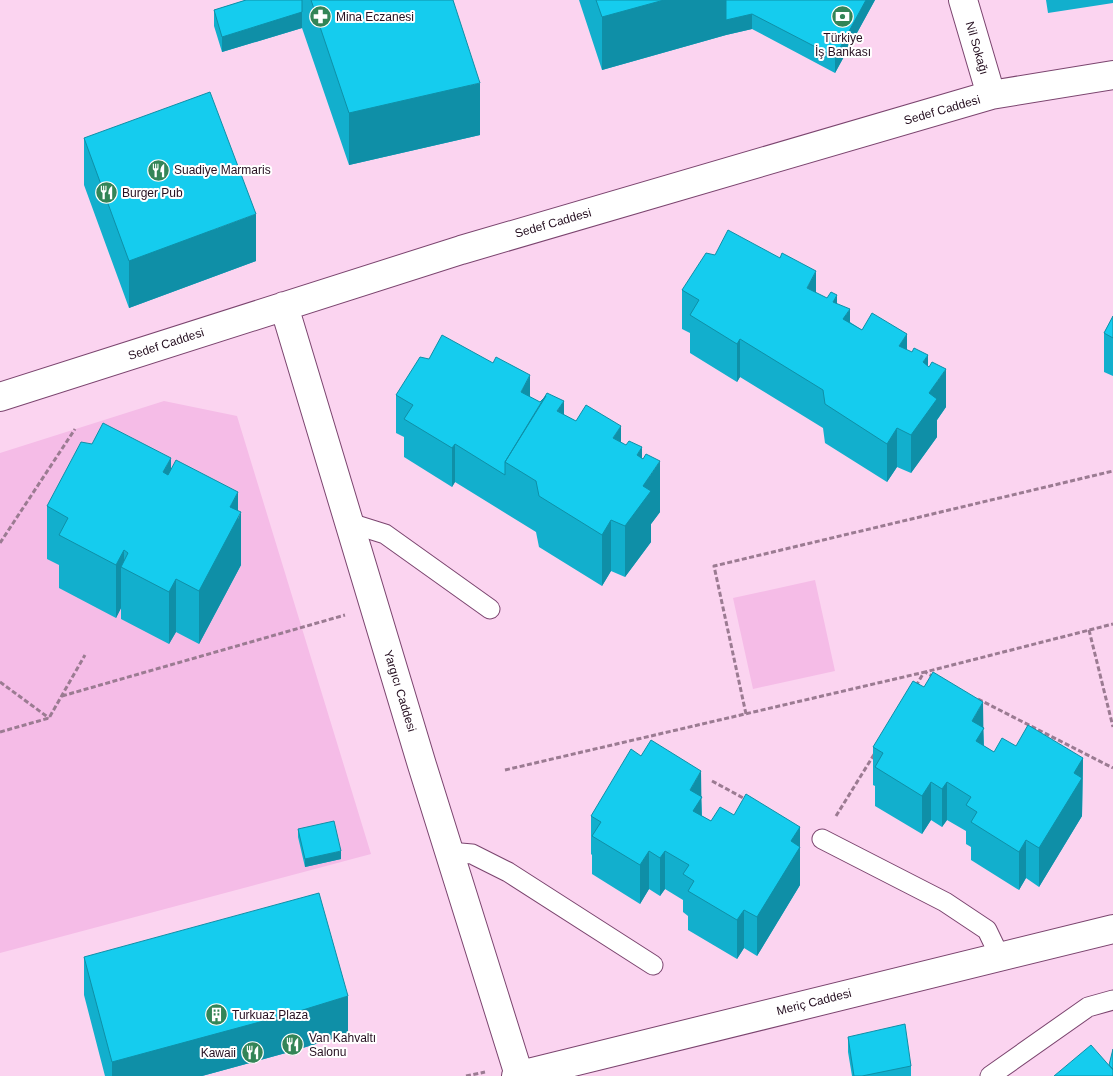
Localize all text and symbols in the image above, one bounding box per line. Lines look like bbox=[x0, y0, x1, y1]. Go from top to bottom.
pharmacy icon: Mina Eczanesi bbox=[308, 5, 332, 29]
bank icon: Türkiye İş Bankası bbox=[831, 5, 855, 29]
place label: Mina Eczanesi bbox=[336, 10, 414, 24]
street label: Nil Sokağı bbox=[963, 20, 991, 76]
place label: Türkiye İş Bankası bbox=[815, 31, 871, 59]
street label: Sedef Caddesi bbox=[902, 92, 982, 128]
restaurant icon: Suadiye Marmaris bbox=[146, 158, 170, 182]
place label: Suadiye Marmaris bbox=[174, 163, 271, 177]
restaurant icon: Burger Pub bbox=[94, 181, 118, 205]
place label: Burger Pub bbox=[122, 186, 183, 200]
street label: Sedef Caddesi bbox=[513, 205, 593, 241]
street label: Sedef Caddesi bbox=[126, 325, 206, 363]
street label: Yargıcı Caddesi bbox=[381, 649, 419, 733]
street label: Meriç Caddesi bbox=[775, 986, 853, 1018]
building icon: Turkuaz Plaza bbox=[204, 1003, 228, 1027]
place label: Turkuaz Plaza bbox=[232, 1008, 309, 1022]
place label: Van Kahvaltı Salonu bbox=[309, 1031, 376, 1059]
restaurant icon: Van Kahvaltı Salonu bbox=[281, 1033, 305, 1057]
restaurant icon: Kawaii bbox=[240, 1041, 264, 1065]
place label: Kawaii bbox=[201, 1046, 236, 1060]

